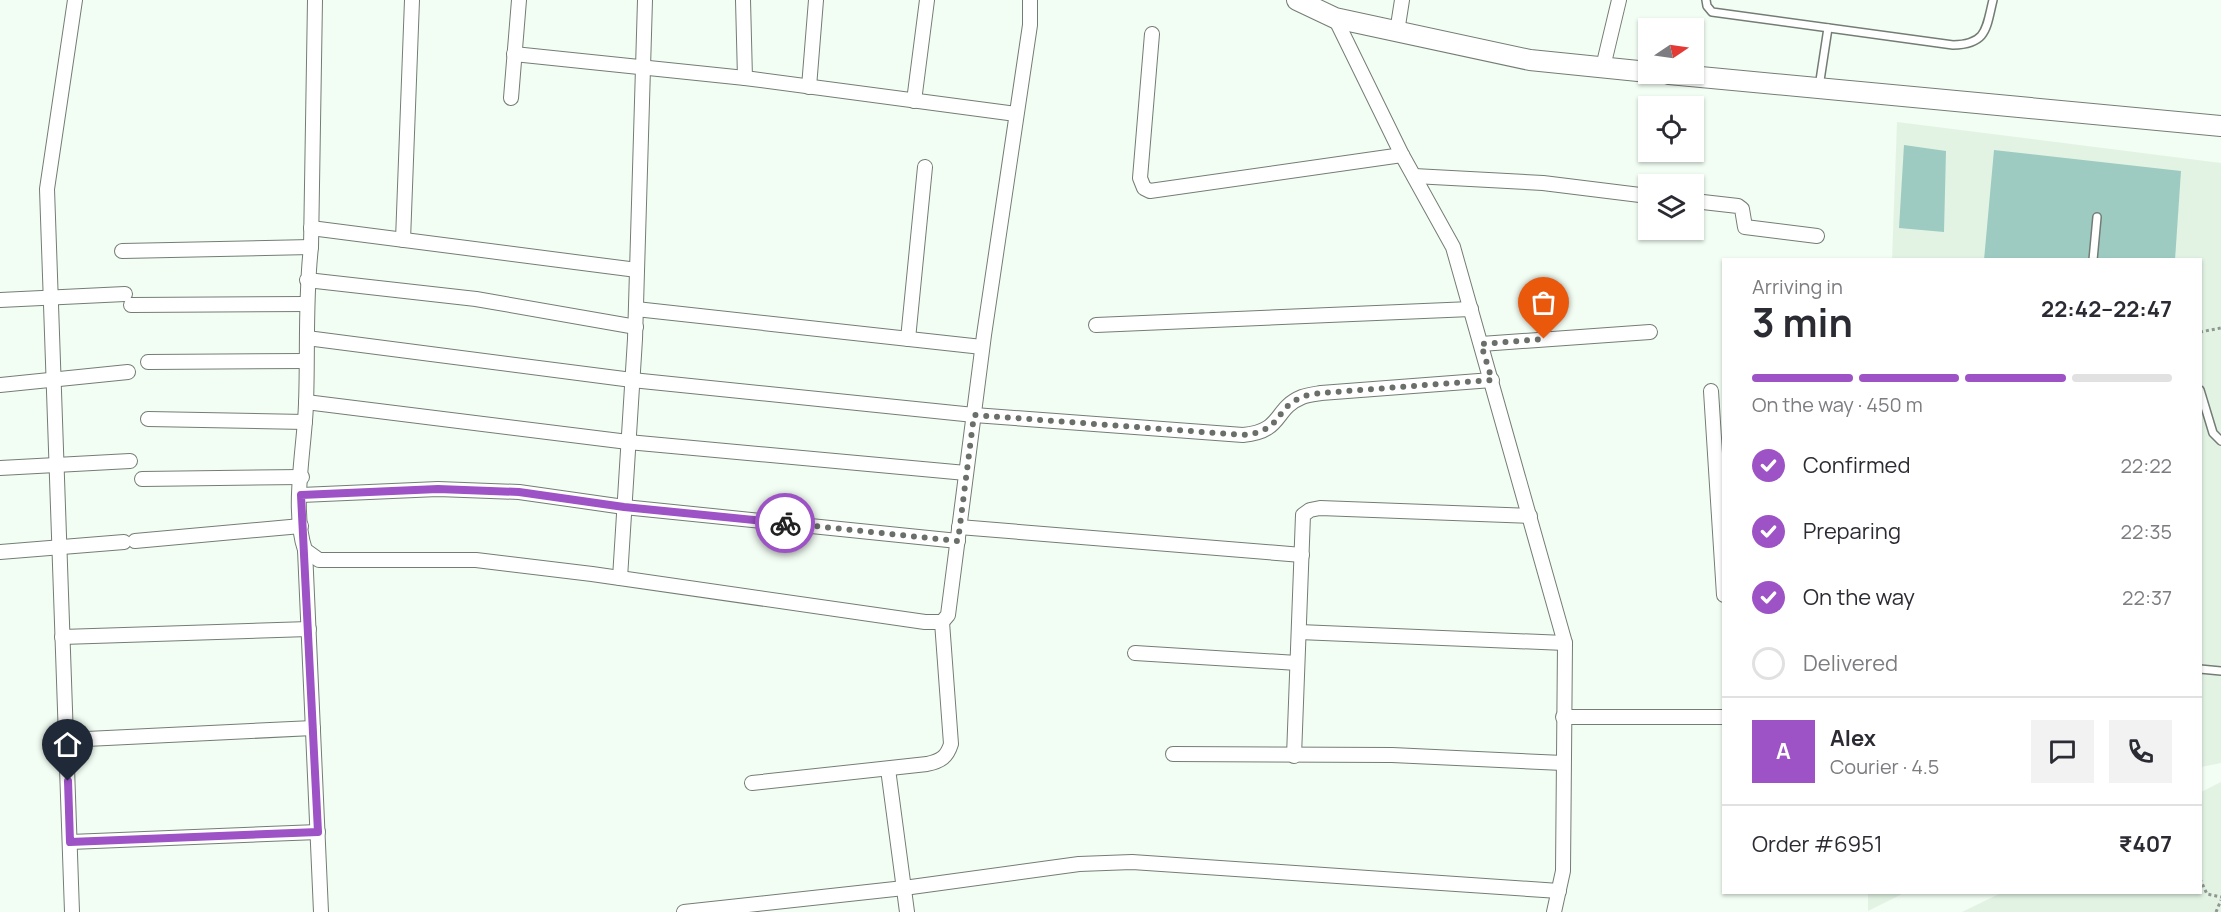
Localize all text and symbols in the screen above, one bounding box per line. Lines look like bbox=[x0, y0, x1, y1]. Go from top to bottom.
north arrow bbox=[1638, 18, 1704, 84]
map controls bbox=[1638, 18, 1704, 240]
button: locate bbox=[1638, 96, 1704, 162]
button: layers bbox=[1638, 174, 1704, 240]
text: Arriving in bbox=[1752, 273, 1843, 300]
pin bbox=[1518, 277, 1569, 339]
icon: bag bbox=[1527, 286, 1560, 319]
text: 22:42–22:47 bbox=[2041, 294, 2172, 324]
text: 3 min bbox=[1752, 295, 1853, 349]
text: On the way · 450 m bbox=[1752, 391, 1923, 418]
icon: check bbox=[1752, 449, 1785, 482]
text: Confirmed bbox=[1803, 450, 1911, 480]
text: 22:22 bbox=[2120, 452, 2172, 479]
courier bbox=[755, 493, 815, 553]
icon: bike bbox=[769, 507, 802, 540]
icon: check bbox=[1752, 515, 1785, 548]
text: Preparing bbox=[1803, 516, 1901, 546]
text: 22:35 bbox=[2121, 518, 2172, 545]
icon: check bbox=[1752, 581, 1785, 614]
text: On the way bbox=[1803, 582, 1915, 612]
text: 22:37 bbox=[2122, 584, 2172, 611]
text: Delivered bbox=[1803, 648, 1898, 678]
pin bbox=[42, 719, 93, 781]
button: chat bbox=[2031, 720, 2094, 783]
button: phone bbox=[2109, 720, 2172, 783]
text: Alex bbox=[1830, 723, 1876, 753]
icon: home bbox=[51, 728, 84, 761]
text: A bbox=[1776, 736, 1791, 766]
text: Courier · 4.5 bbox=[1830, 753, 1939, 780]
text: Order #6951 bbox=[1752, 829, 1882, 859]
text: ₹407 bbox=[2119, 829, 2172, 859]

